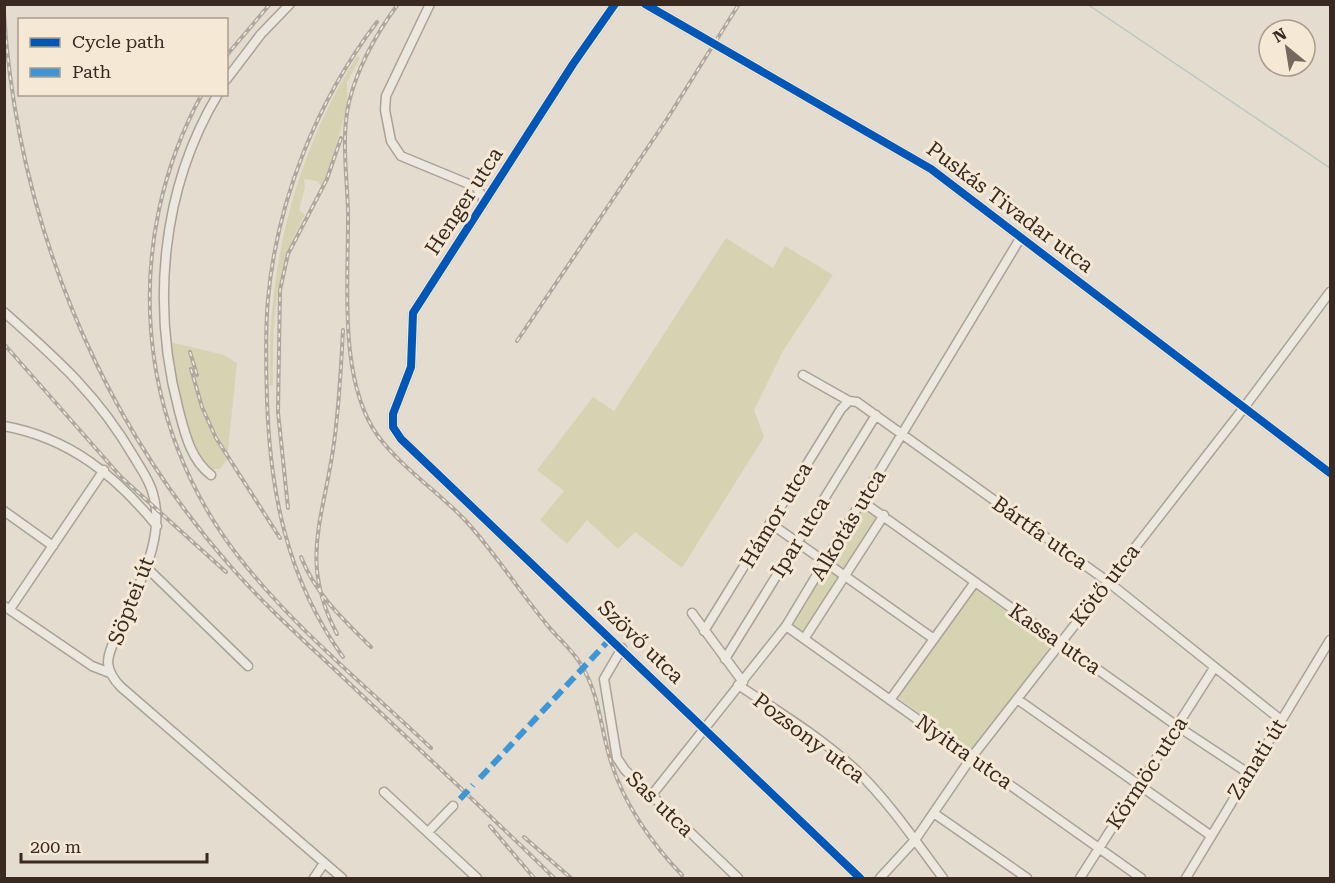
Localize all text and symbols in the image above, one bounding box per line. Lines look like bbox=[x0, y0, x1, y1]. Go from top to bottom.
legend bbox=[18, 18, 228, 96]
north arrow bbox=[1257, 18, 1317, 78]
text: N bbox=[1270, 24, 1290, 47]
text: Cycle path bbox=[72, 31, 165, 52]
text: Path bbox=[72, 61, 111, 82]
street label: Puskás Tivadar utca bbox=[922, 137, 1099, 278]
street label: Henger utca bbox=[420, 142, 508, 259]
street label: Hámor utca bbox=[735, 458, 817, 572]
street label: Alkotás utca bbox=[805, 465, 891, 585]
street label: Bártfa utca bbox=[988, 491, 1093, 575]
street label: Ipar utca bbox=[766, 492, 835, 582]
street label: Kötő utca bbox=[1066, 539, 1145, 631]
street label: Söptei út bbox=[103, 554, 159, 648]
street label: Szövő utca bbox=[593, 595, 689, 689]
street label: Kassa utca bbox=[1004, 599, 1106, 680]
street label: Pozsony utca bbox=[748, 688, 870, 788]
street label: Nyitra utca bbox=[911, 710, 1017, 794]
street label: Körmöc utca bbox=[1102, 712, 1193, 834]
street label: Zanati út bbox=[1223, 714, 1291, 804]
street label: Sas utca bbox=[622, 766, 699, 842]
scale bar bbox=[21, 826, 207, 864]
text: 200 m bbox=[30, 836, 81, 857]

